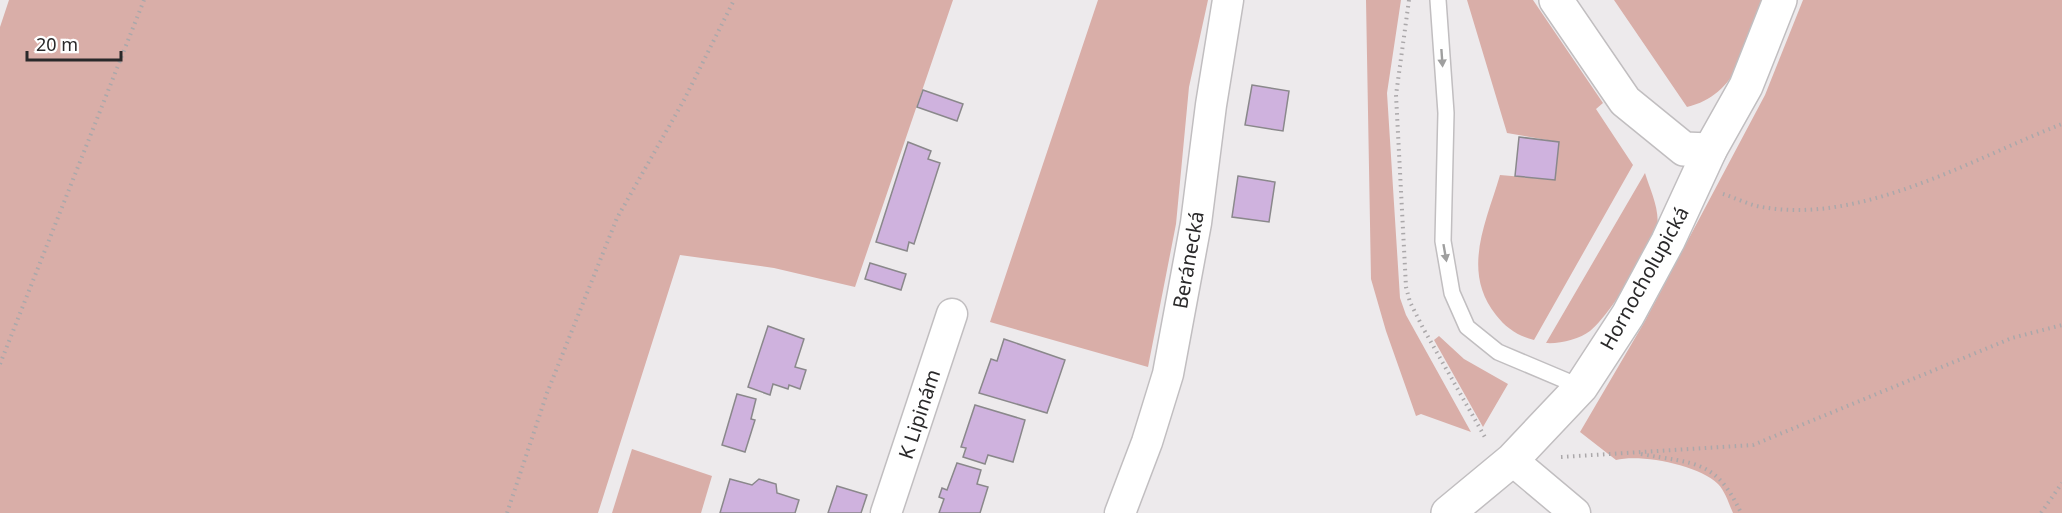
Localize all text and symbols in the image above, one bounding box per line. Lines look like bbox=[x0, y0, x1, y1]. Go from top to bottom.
scale bar bbox=[27, 24, 122, 62]
text: 20 m bbox=[36, 32, 78, 56]
one-way arrow bbox=[1437, 49, 1447, 68]
street label: Hornocholupická bbox=[1593, 201, 1695, 355]
street label: Beránecká bbox=[1166, 209, 1210, 311]
one-way arrow bbox=[1441, 244, 1450, 263]
street label: K Lipinám bbox=[892, 366, 946, 462]

